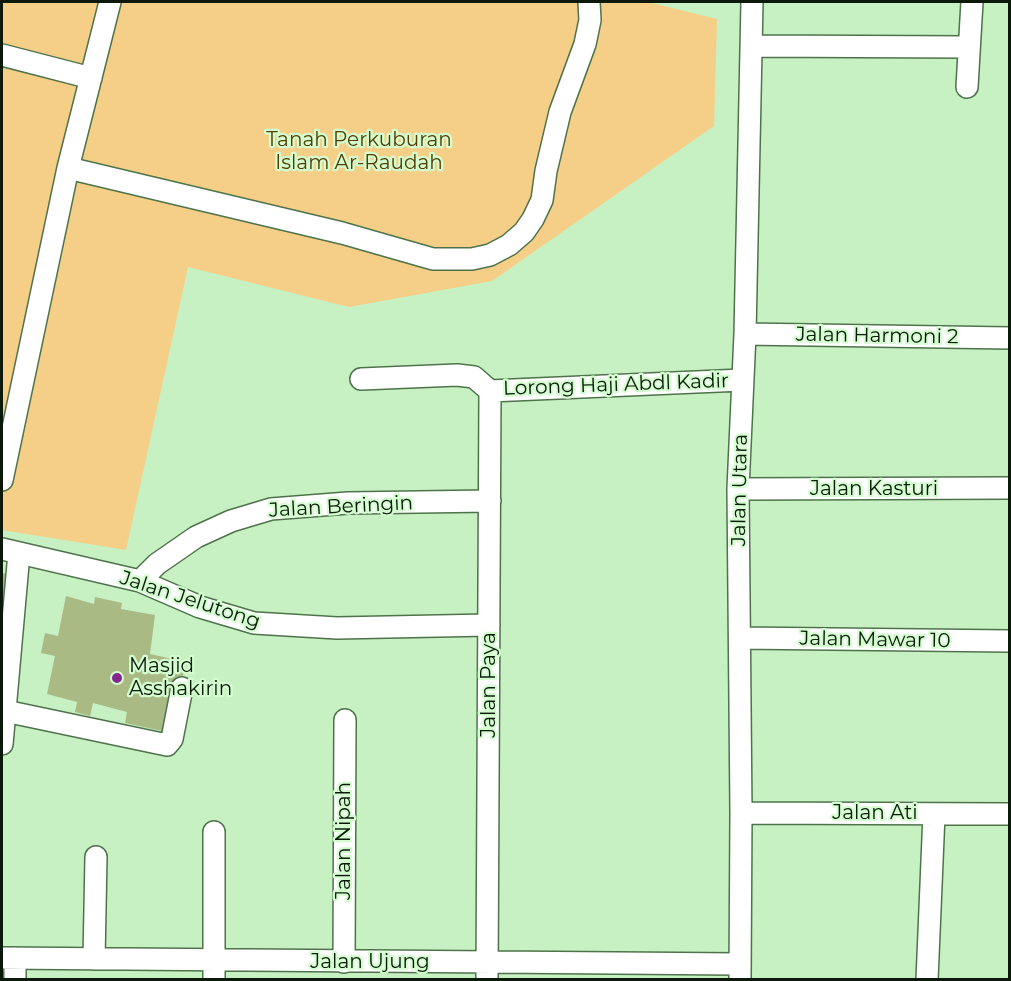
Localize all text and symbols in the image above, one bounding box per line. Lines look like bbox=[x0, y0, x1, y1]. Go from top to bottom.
park label: Tanah Perkuburan Islam Ar-Raudah bbox=[266, 128, 452, 175]
street label: Jalan Harmoni 2 bbox=[795, 323, 959, 349]
street label: Lorong Haji Abdl Kadir bbox=[503, 369, 729, 401]
street label: Jalan Utara bbox=[727, 434, 753, 546]
street label: Jalan Kasturi bbox=[810, 477, 938, 501]
street label: Jalan Beringin bbox=[268, 491, 414, 523]
street label: Jalan Jelutong bbox=[117, 566, 263, 634]
street label: Jalan Mawar 10 bbox=[799, 627, 951, 653]
street label: Jalan Paya bbox=[477, 632, 501, 738]
place label: Masjid Asshakirin bbox=[129, 654, 232, 701]
marker: Masjid Asshakirin bbox=[110, 671, 124, 685]
street label: Jalan Nipah bbox=[332, 782, 356, 900]
street label: Jalan Ati bbox=[832, 801, 918, 825]
street label: Jalan Ujung bbox=[310, 950, 430, 974]

